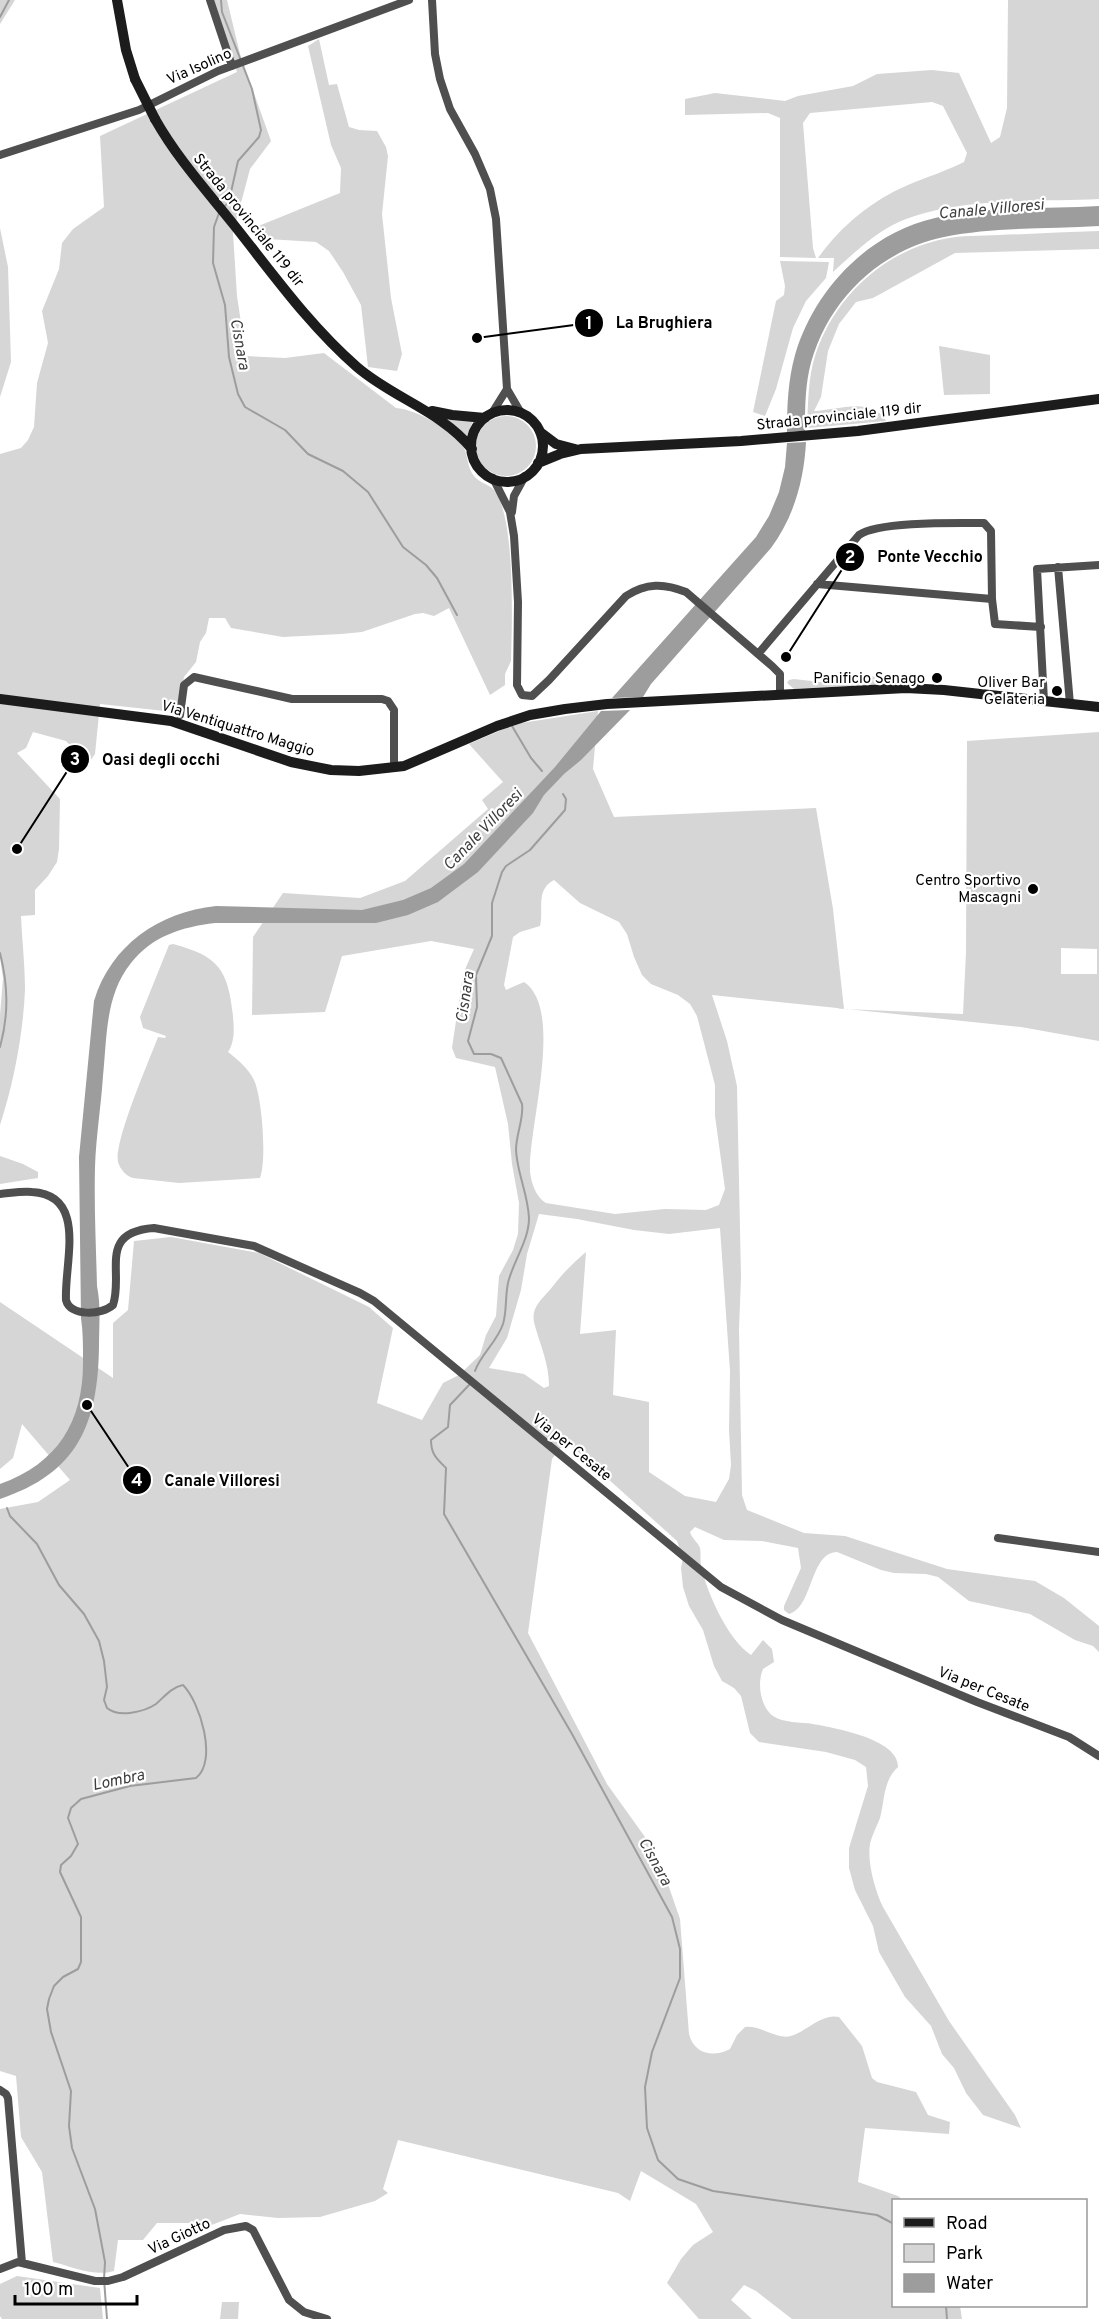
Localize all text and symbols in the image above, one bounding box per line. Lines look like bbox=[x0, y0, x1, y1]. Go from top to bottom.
street label: Via Isolino bbox=[164, 45, 235, 90]
street label: Strada provinciale 119 dir bbox=[188, 150, 308, 292]
water label: Canale Villoresi bbox=[938, 195, 1046, 225]
callout: La Brughiera bbox=[574, 306, 725, 340]
text: 1 bbox=[585, 313, 593, 336]
text: La Brughiera bbox=[616, 314, 712, 334]
water label: Cisnara bbox=[225, 317, 254, 372]
street label: Strada provinciale 119 dir bbox=[756, 399, 923, 436]
callout: Ponte Vecchio bbox=[835, 540, 995, 574]
text: 2 bbox=[844, 547, 856, 570]
text: Ponte Vecchio bbox=[877, 548, 983, 568]
place label: Panificio Senago bbox=[813, 670, 925, 689]
marker: Panificio Senago bbox=[930, 671, 944, 685]
place label: Oliver Bar Gelateria bbox=[977, 674, 1045, 710]
marker: Oliver Bar Gelateria bbox=[1050, 684, 1064, 698]
street label: Via Ventiquattro Maggio bbox=[158, 697, 317, 762]
callout: Oasi degli occhi bbox=[60, 742, 232, 776]
text: 3 bbox=[70, 749, 80, 772]
text: Oasi degli occhi bbox=[102, 751, 220, 771]
water label: Canale Villoresi bbox=[439, 785, 528, 875]
place label: Centro Sportivo Mascagni bbox=[915, 872, 1021, 908]
marker: Centro Sportivo Mascagni bbox=[1026, 882, 1040, 896]
water label: Cisnara bbox=[452, 969, 480, 1024]
street label: Via per Cesate bbox=[527, 1410, 615, 1486]
callout: Canale Villoresi bbox=[122, 1463, 292, 1497]
text: 4 bbox=[131, 1470, 143, 1493]
text: Canale Villoresi bbox=[164, 1472, 280, 1492]
street label: Via per Cesate bbox=[935, 1663, 1032, 1717]
water label: Lombra bbox=[91, 1766, 147, 1796]
water label: Cisnara bbox=[633, 1834, 676, 1890]
legend bbox=[892, 2199, 1087, 2307]
text: Road bbox=[946, 2213, 988, 2236]
street label: Via Giotto bbox=[145, 2215, 214, 2260]
text: Park bbox=[946, 2243, 983, 2266]
scale bar bbox=[15, 2268, 136, 2306]
text: Water bbox=[946, 2273, 993, 2296]
text: 100 m bbox=[24, 2279, 73, 2302]

